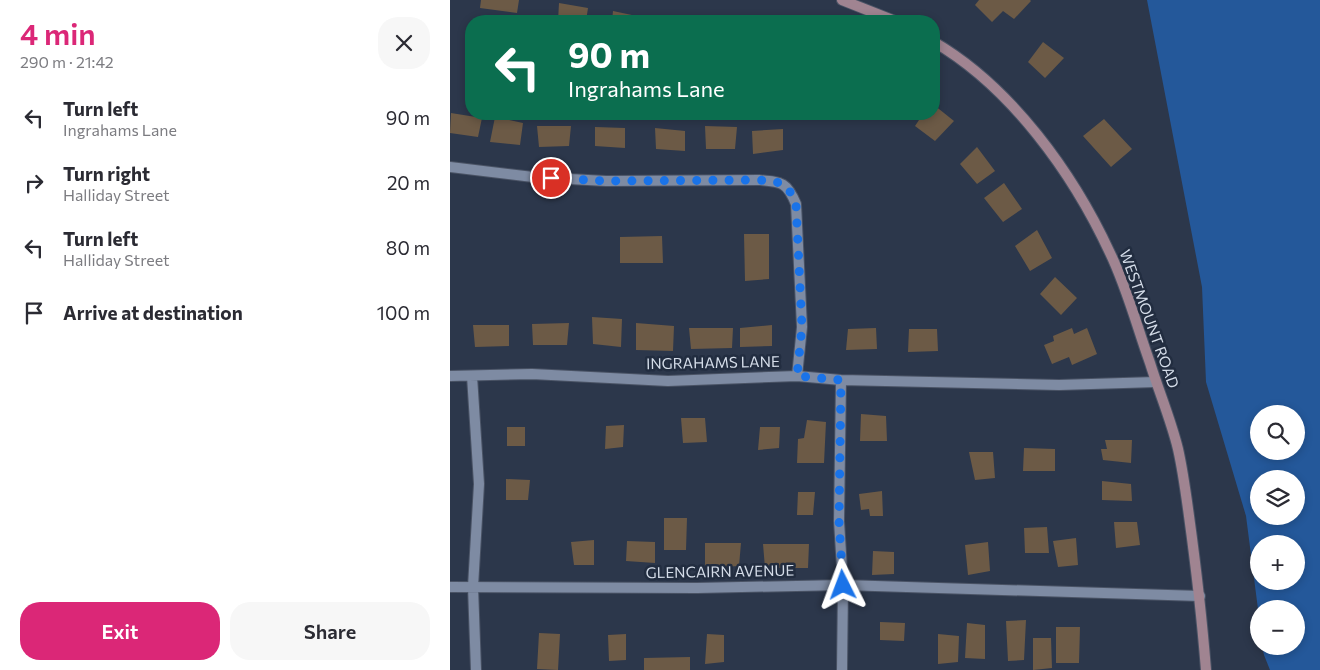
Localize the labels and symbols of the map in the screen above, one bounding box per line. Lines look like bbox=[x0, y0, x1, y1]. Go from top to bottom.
pin bbox=[530, 157, 572, 199]
street label: WESTMOUNT ROAD bbox=[1117, 247, 1183, 390]
street label: INGRAHAMS LANE bbox=[646, 352, 780, 372]
position arrow bbox=[816, 558, 868, 610]
street label: GLENCAIRN AVENUE bbox=[646, 561, 794, 581]

